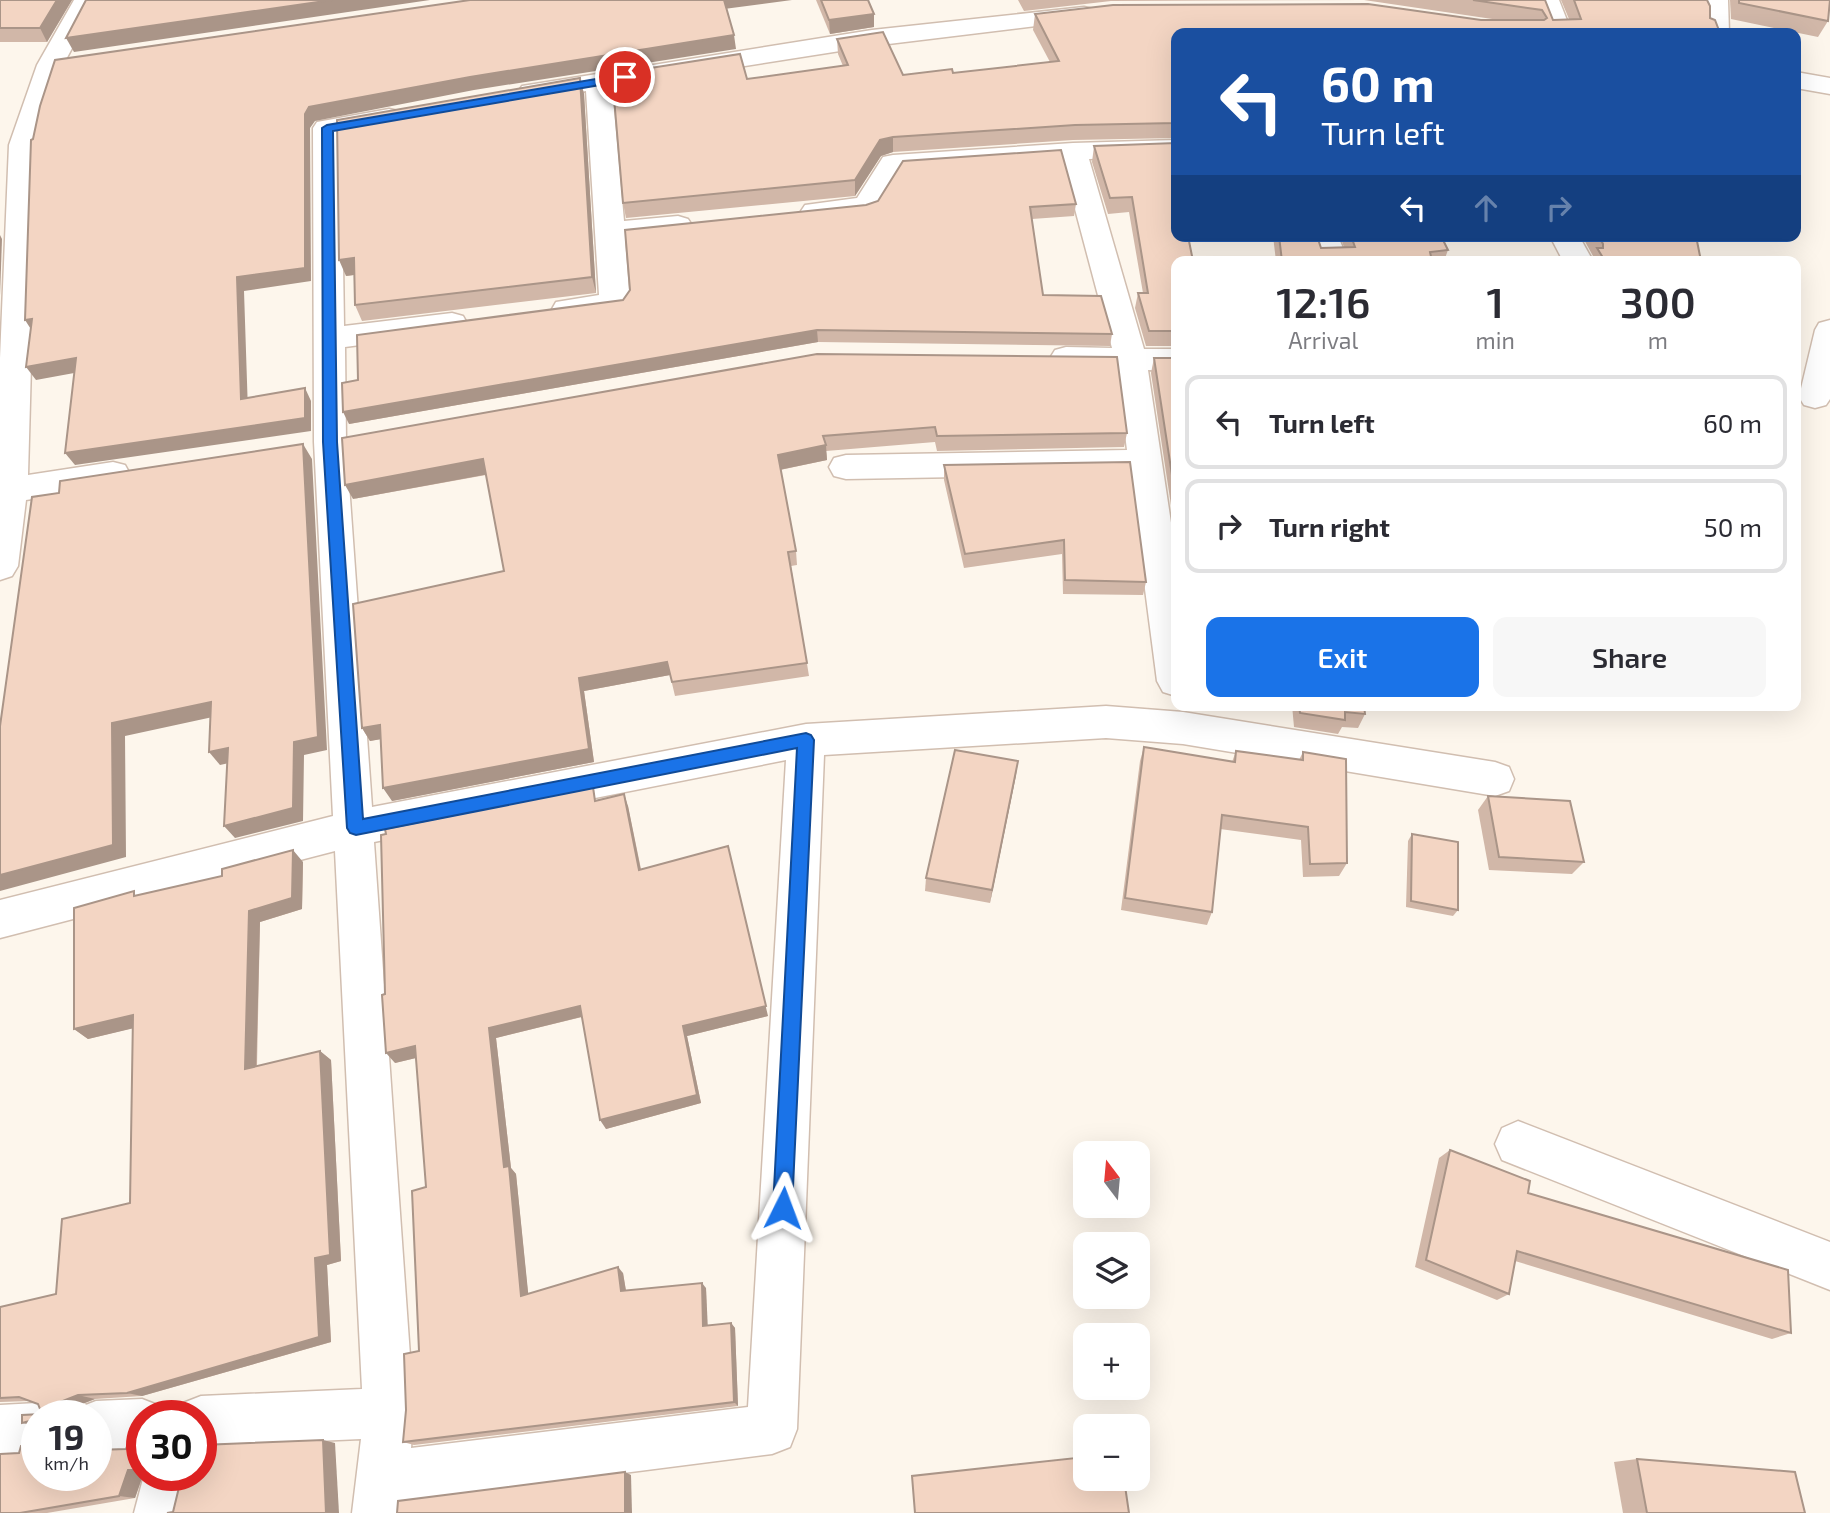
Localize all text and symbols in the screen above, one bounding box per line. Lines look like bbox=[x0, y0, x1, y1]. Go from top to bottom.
pin bbox=[595, 47, 655, 107]
text: 60 m bbox=[1321, 53, 1435, 112]
icon: left bbox=[1206, 56, 1297, 147]
icon: arrive bbox=[606, 58, 644, 96]
text: Turn left bbox=[1321, 113, 1445, 151]
icon: left bbox=[1394, 189, 1432, 227]
icon: ahead bbox=[1467, 189, 1505, 227]
icon: right bbox=[1540, 189, 1578, 227]
text: 12:16 bbox=[1276, 276, 1370, 326]
text: 1 bbox=[1486, 276, 1504, 326]
text: 300 bbox=[1620, 276, 1696, 326]
text: Arrival bbox=[1288, 326, 1358, 354]
text: min bbox=[1476, 326, 1515, 354]
text: m bbox=[1648, 326, 1668, 354]
icon: left bbox=[1210, 403, 1248, 441]
text: Turn left bbox=[1269, 407, 1375, 438]
text: 60 m bbox=[1703, 407, 1762, 438]
icon: right bbox=[1210, 507, 1248, 545]
text: Turn right bbox=[1269, 511, 1390, 542]
text: 50 m bbox=[1704, 511, 1762, 542]
button: Exit bbox=[1206, 617, 1479, 697]
button: Share bbox=[1493, 617, 1766, 697]
north arrow bbox=[1073, 1141, 1150, 1218]
map controls bbox=[1073, 1141, 1150, 1491]
position arrow bbox=[746, 1171, 820, 1245]
button: layers bbox=[1073, 1232, 1150, 1309]
button: + bbox=[1073, 1323, 1150, 1400]
speed limit sign: 30 bbox=[126, 1400, 217, 1491]
button: − bbox=[1073, 1414, 1150, 1491]
text: 19 bbox=[49, 1415, 84, 1457]
text: km/h bbox=[44, 1452, 89, 1474]

